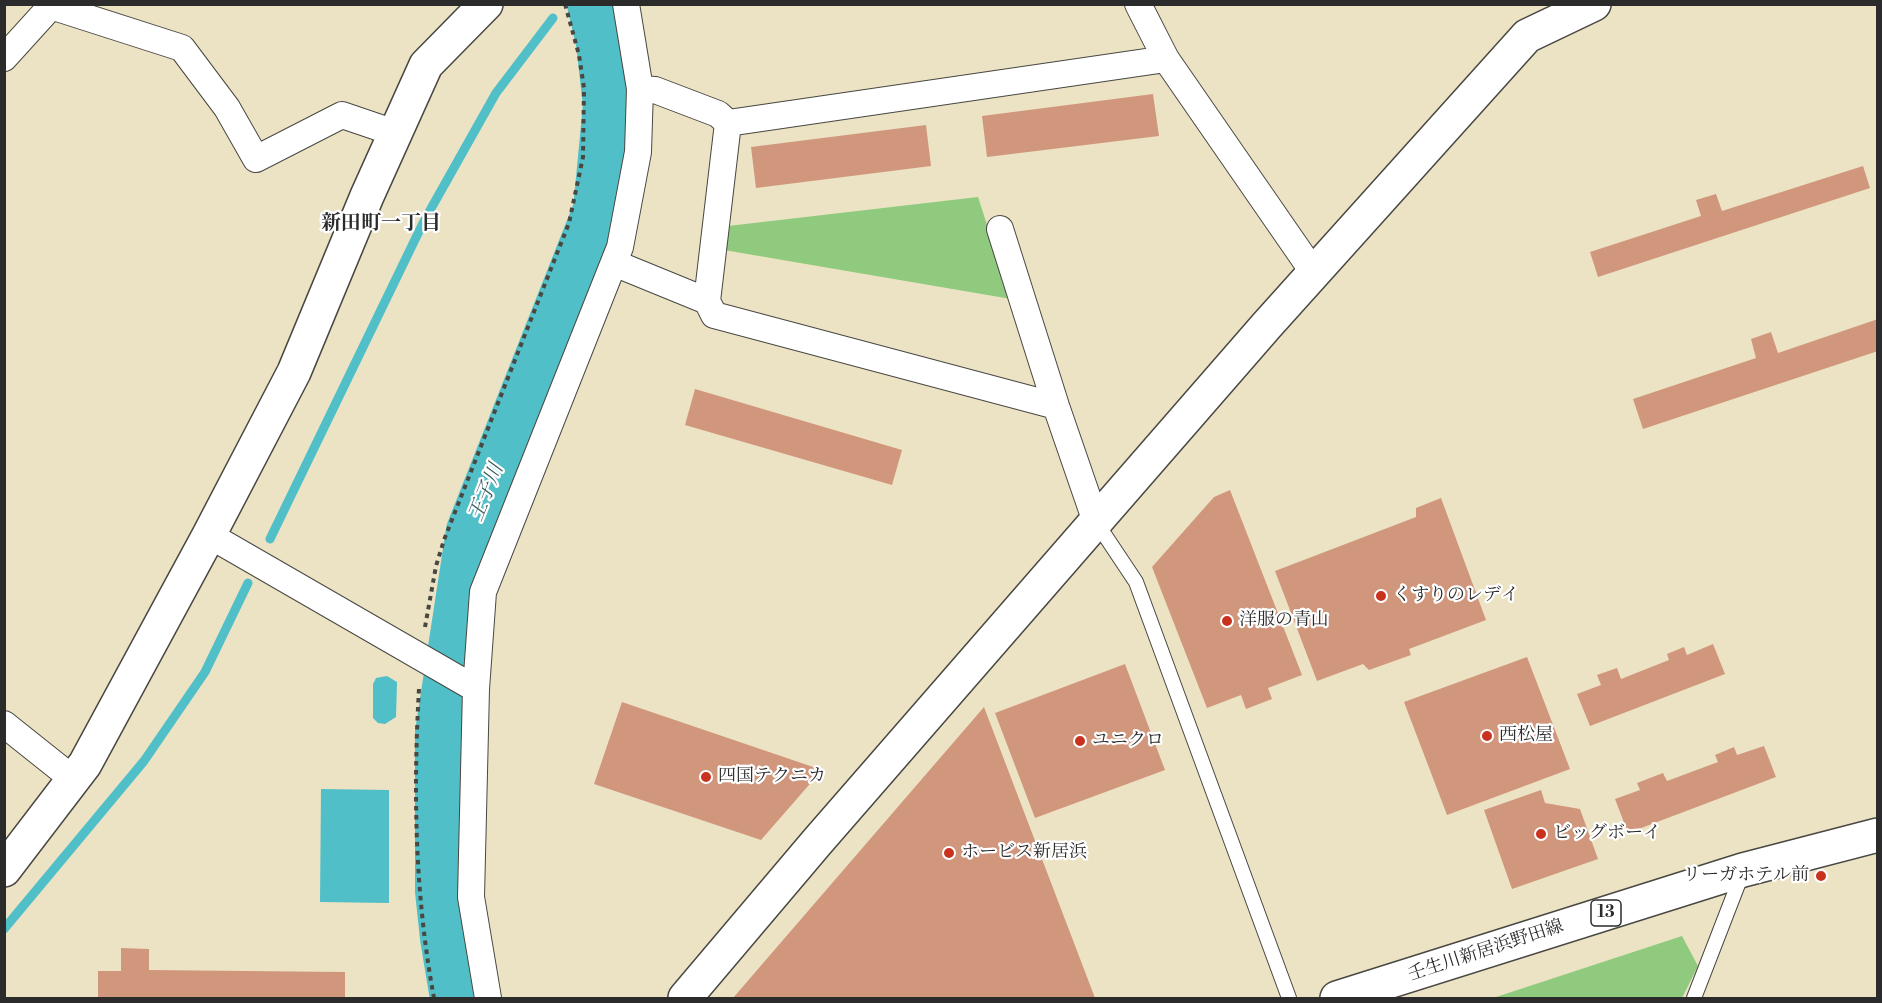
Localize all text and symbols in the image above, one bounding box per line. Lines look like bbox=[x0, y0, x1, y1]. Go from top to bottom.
district label: 新田町一丁目 bbox=[321, 212, 441, 236]
water label: 王子川 bbox=[465, 461, 509, 525]
place label: くすりのレデイ bbox=[1393, 585, 1519, 607]
marker: くすりのレデイ bbox=[1374, 589, 1388, 603]
place label: 洋服の青山 bbox=[1239, 610, 1329, 632]
marker: 洋服の青山 bbox=[1220, 614, 1234, 628]
place label: 西松屋 bbox=[1499, 725, 1553, 747]
marker: 西松屋 bbox=[1480, 729, 1494, 743]
place label: ユニクロ bbox=[1092, 730, 1164, 752]
marker: ユニクロ bbox=[1073, 734, 1087, 748]
place label: 四国テクニカ bbox=[718, 766, 826, 788]
marker: 四国テクニカ bbox=[699, 770, 713, 784]
place label: ビッグボーイ bbox=[1553, 823, 1661, 845]
marker: ビッグボーイ bbox=[1534, 827, 1548, 841]
place label: ホービス新居浜 bbox=[961, 842, 1087, 864]
marker: ホービス新居浜 bbox=[942, 846, 956, 860]
place label: リーガホテル前 bbox=[1683, 865, 1809, 887]
marker: リーガホテル前 bbox=[1814, 869, 1828, 883]
road number: 13 bbox=[1591, 900, 1621, 926]
street label: 壬生川新居浜野田線 bbox=[1406, 916, 1566, 986]

